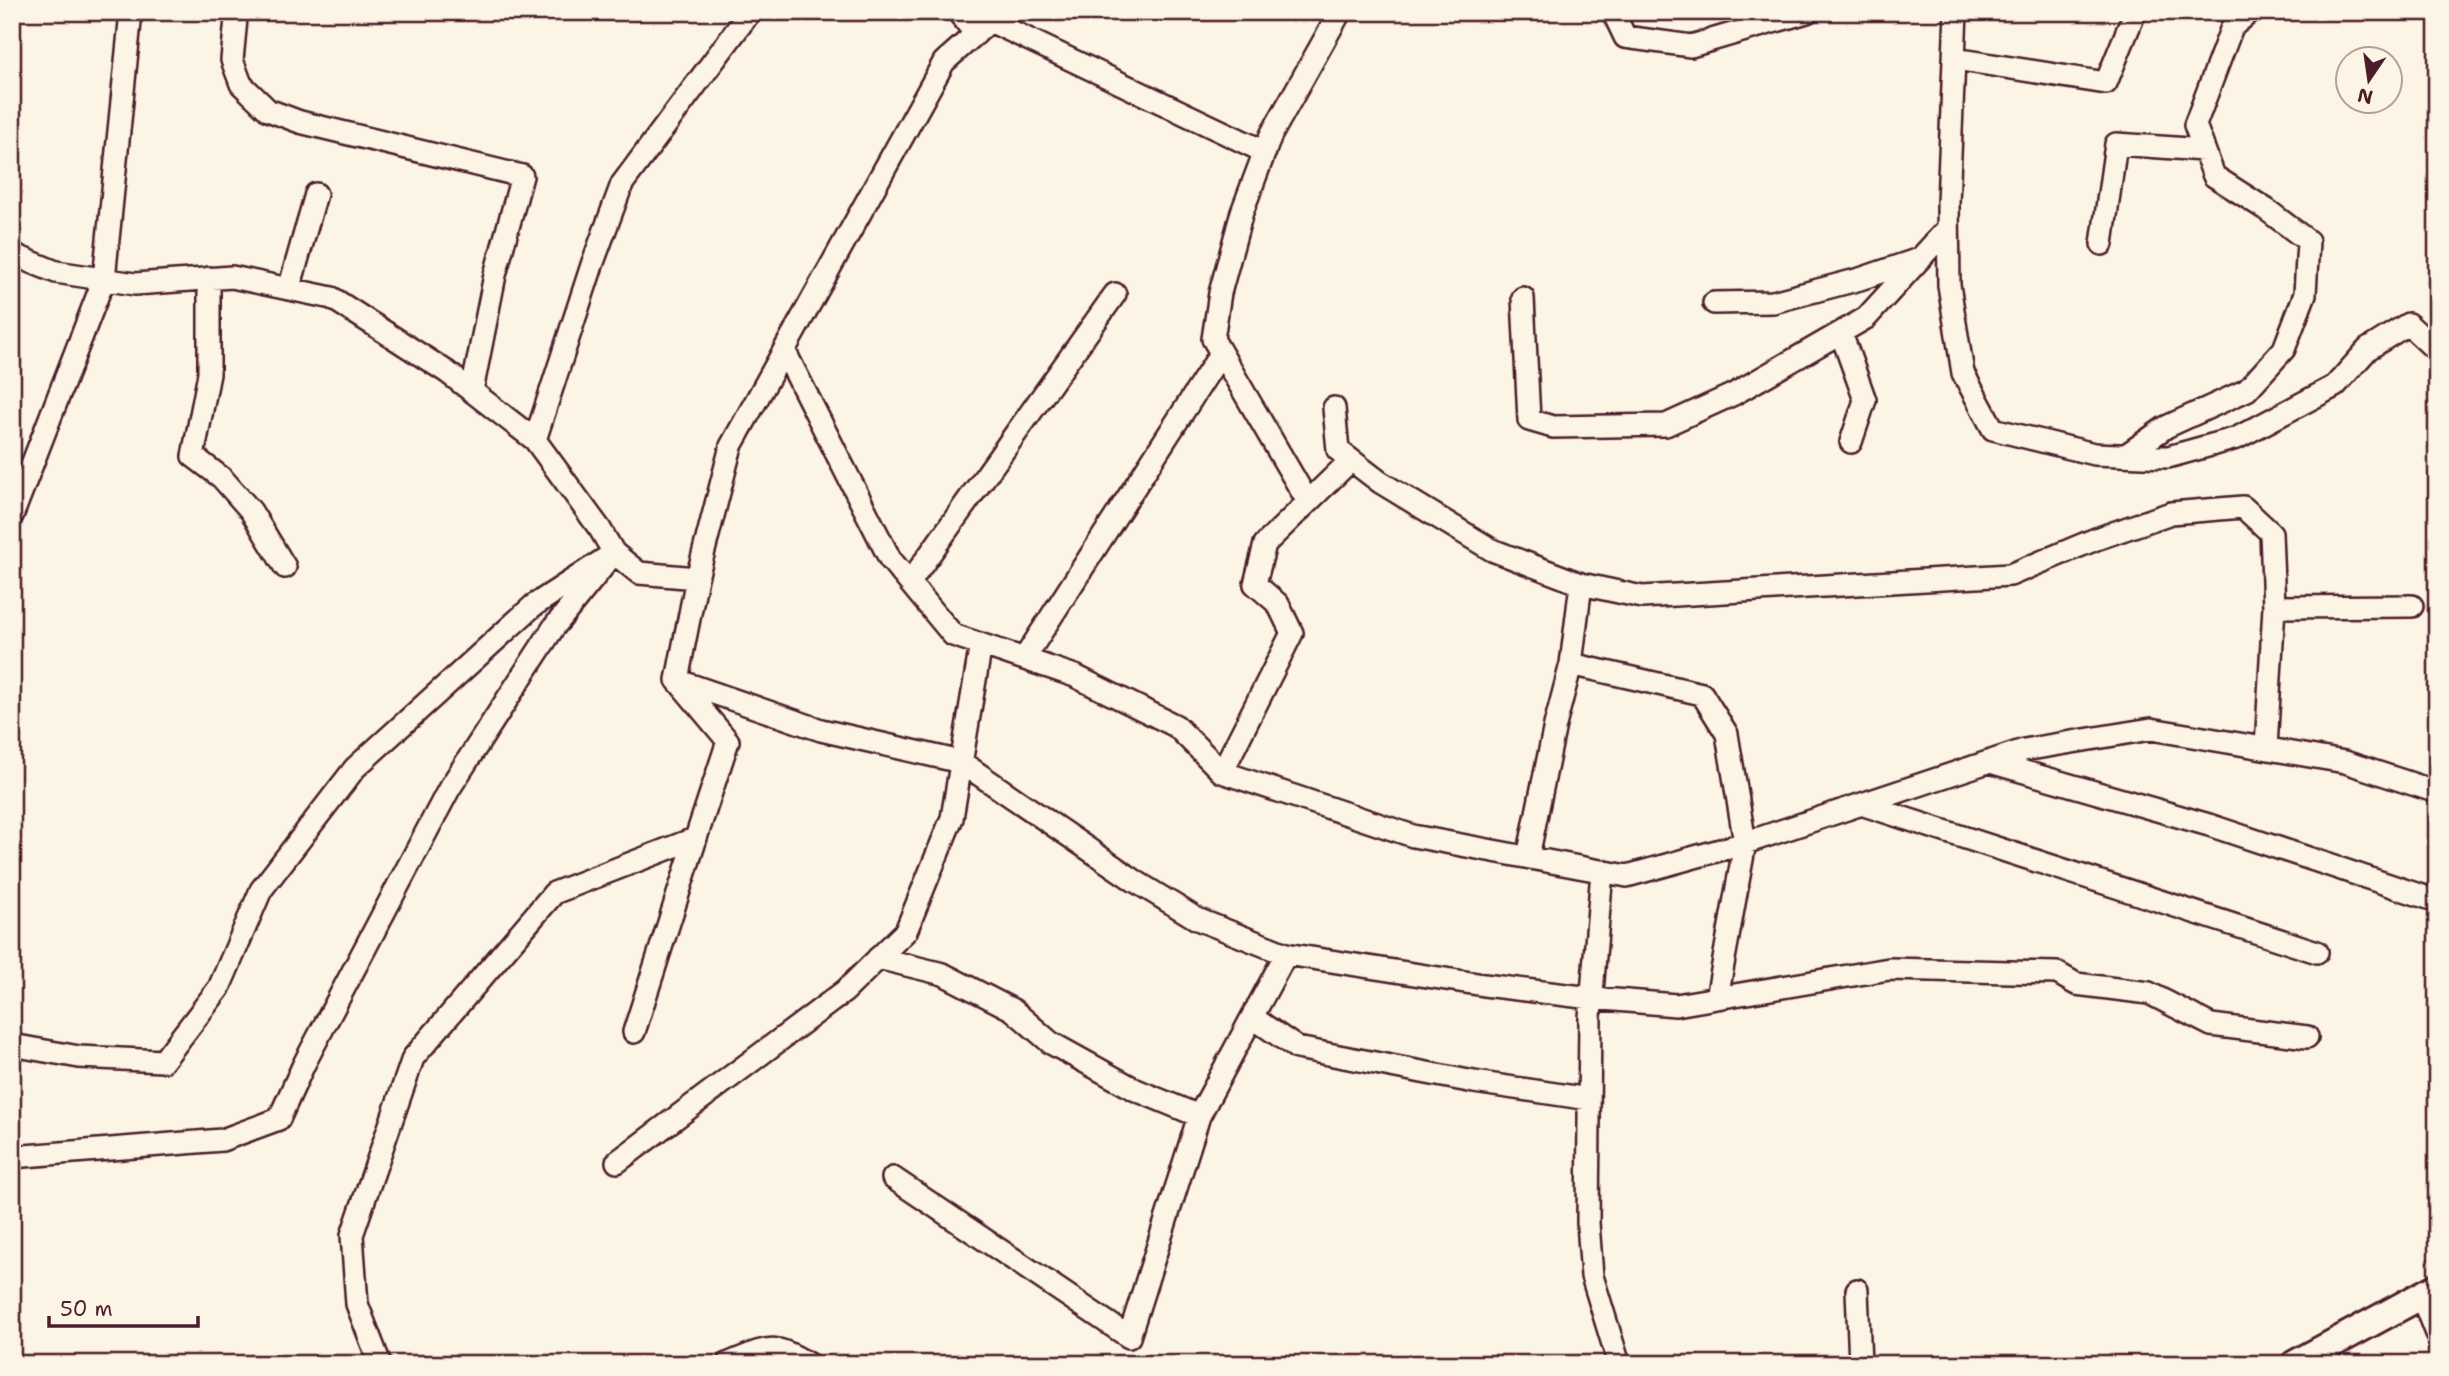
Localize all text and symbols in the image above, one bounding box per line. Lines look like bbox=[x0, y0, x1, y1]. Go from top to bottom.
north arrow bbox=[2334, 46, 2404, 116]
text: N bbox=[2355, 82, 2375, 110]
scale bar bbox=[49, 1285, 198, 1329]
text: 50 m bbox=[60, 1295, 113, 1323]

